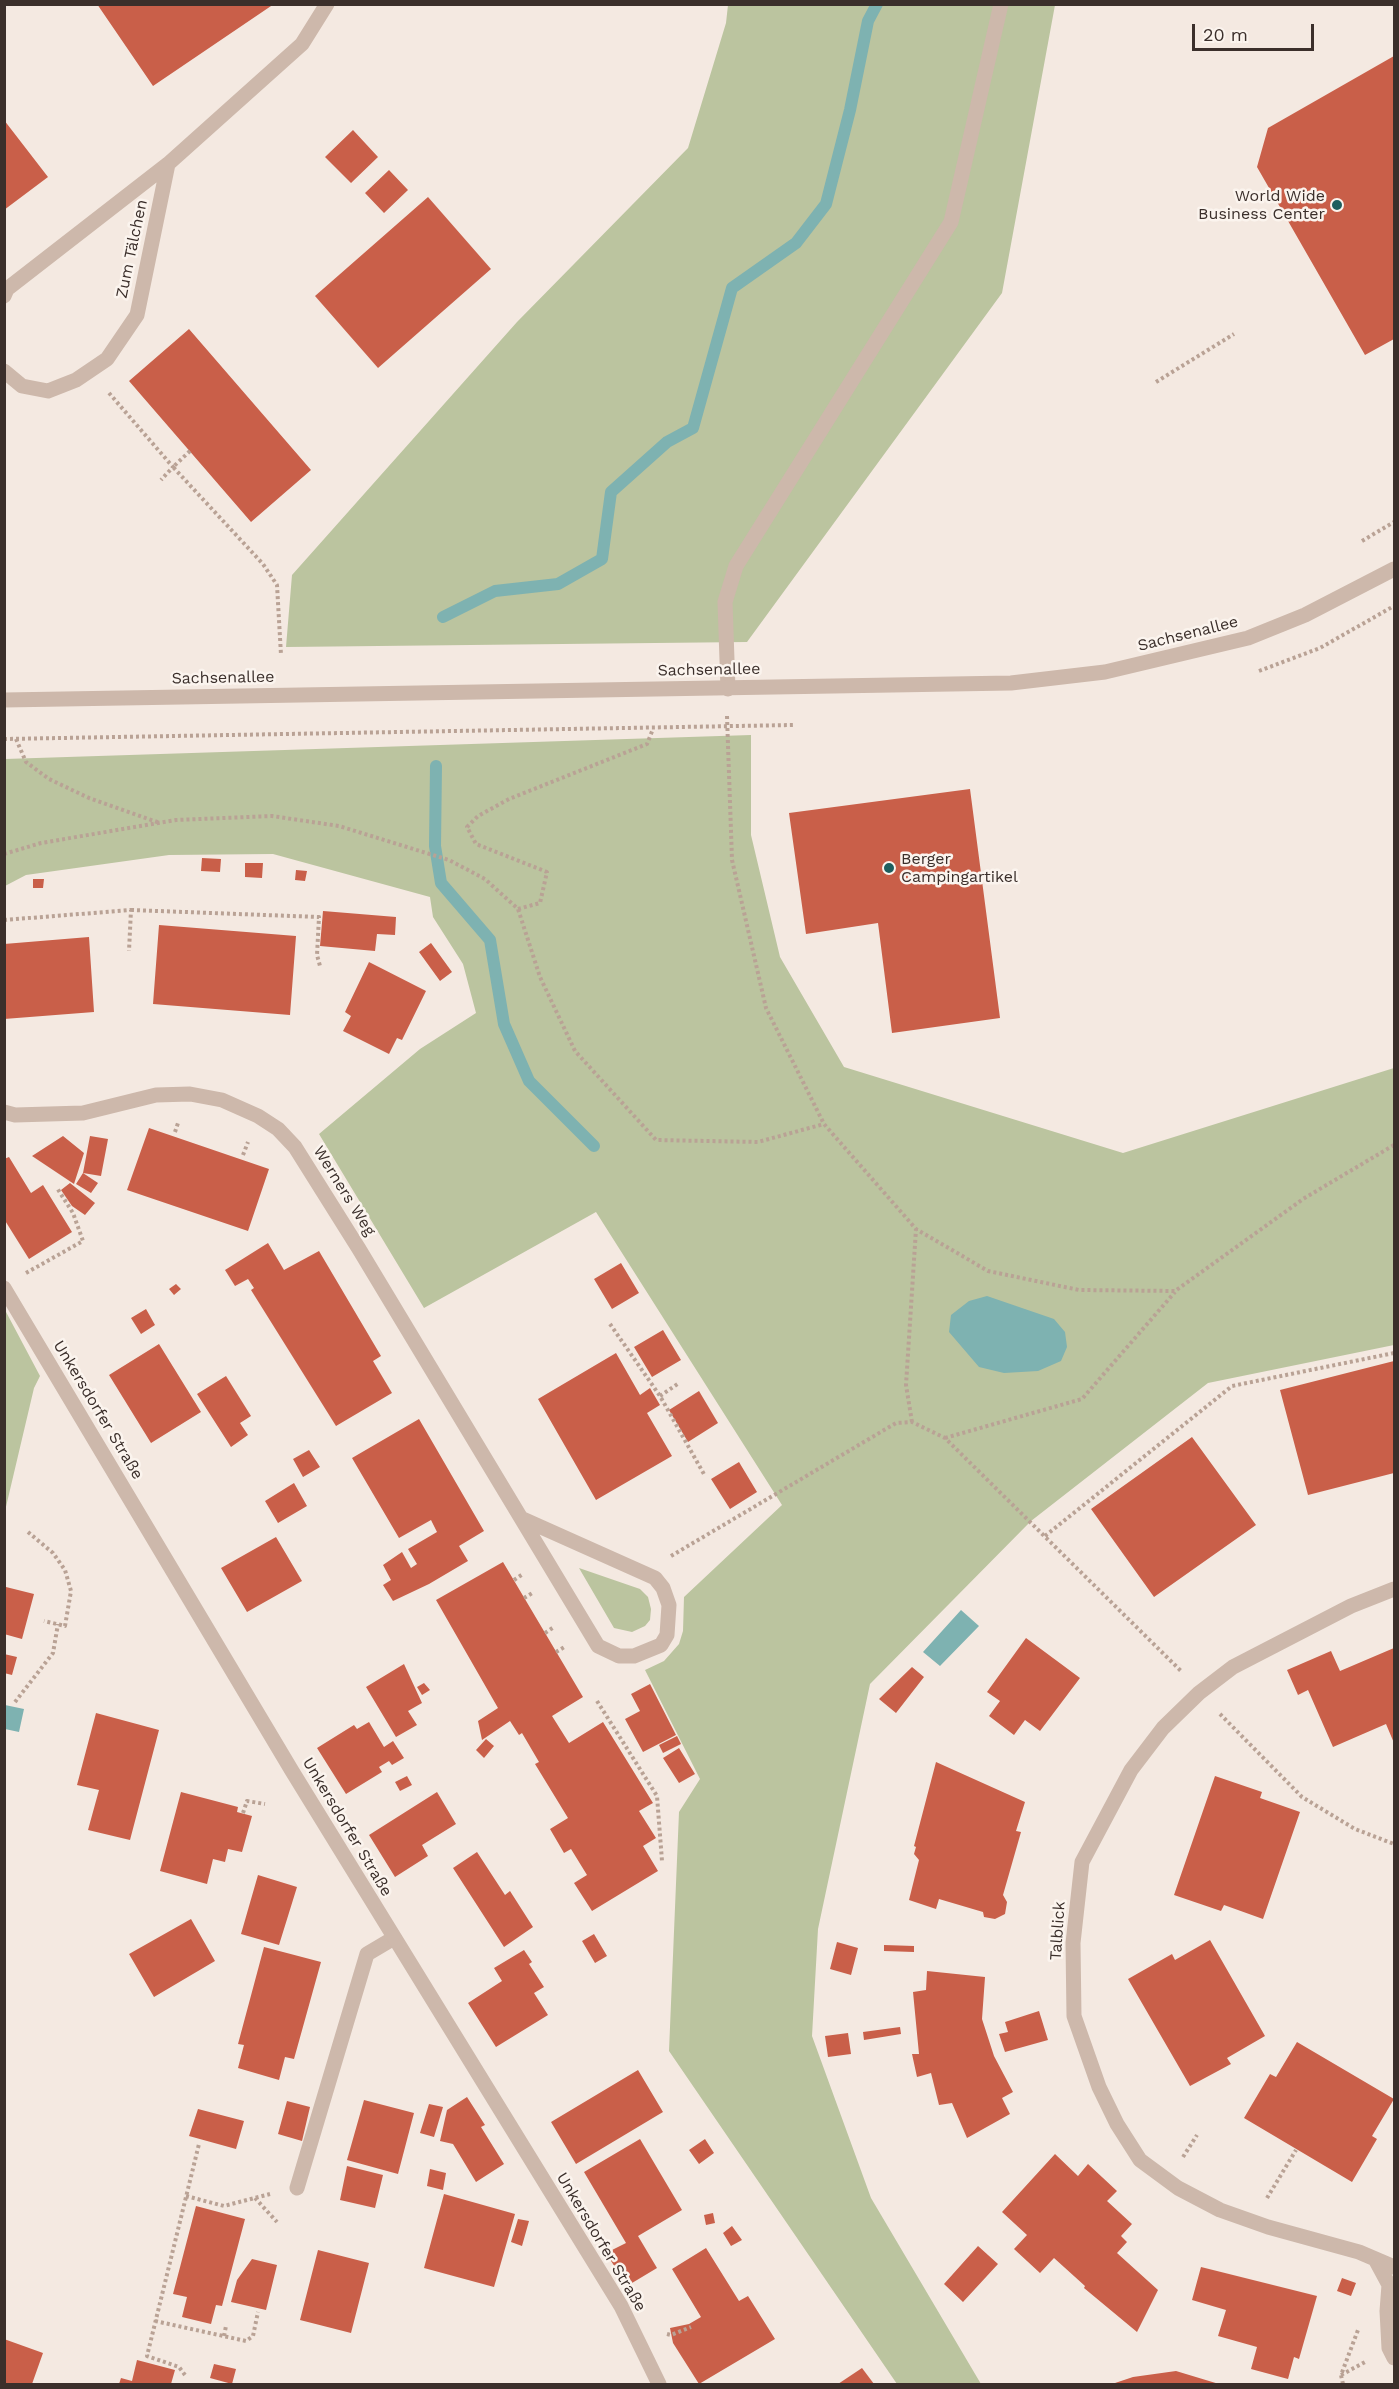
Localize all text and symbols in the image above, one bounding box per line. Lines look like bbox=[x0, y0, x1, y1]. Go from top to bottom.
scale bar bbox=[1195, 12, 1316, 50]
text: 20 m bbox=[1203, 24, 1248, 45]
place label: World Wide Business Center bbox=[1198, 186, 1325, 224]
street label: Zum Tälchen bbox=[112, 198, 152, 300]
marker: World Wide Business Center bbox=[1330, 198, 1344, 212]
street label: Sachsenallee bbox=[1136, 612, 1240, 656]
street label: Sachsenallee bbox=[657, 660, 761, 680]
street label: Sachsenallee bbox=[171, 668, 275, 688]
place label: Berger Campingartikel bbox=[901, 849, 1018, 887]
marker: Berger Campingartikel bbox=[882, 861, 896, 875]
street label: Werners Weg bbox=[309, 1142, 379, 1240]
street label: Unkersdorfer Straße bbox=[49, 1337, 147, 1483]
street label: Unkersdorfer Straße bbox=[298, 1754, 396, 1900]
street label: Talblick bbox=[1046, 1901, 1070, 1961]
street label: Unkersdorfer Straße bbox=[552, 2169, 650, 2315]

